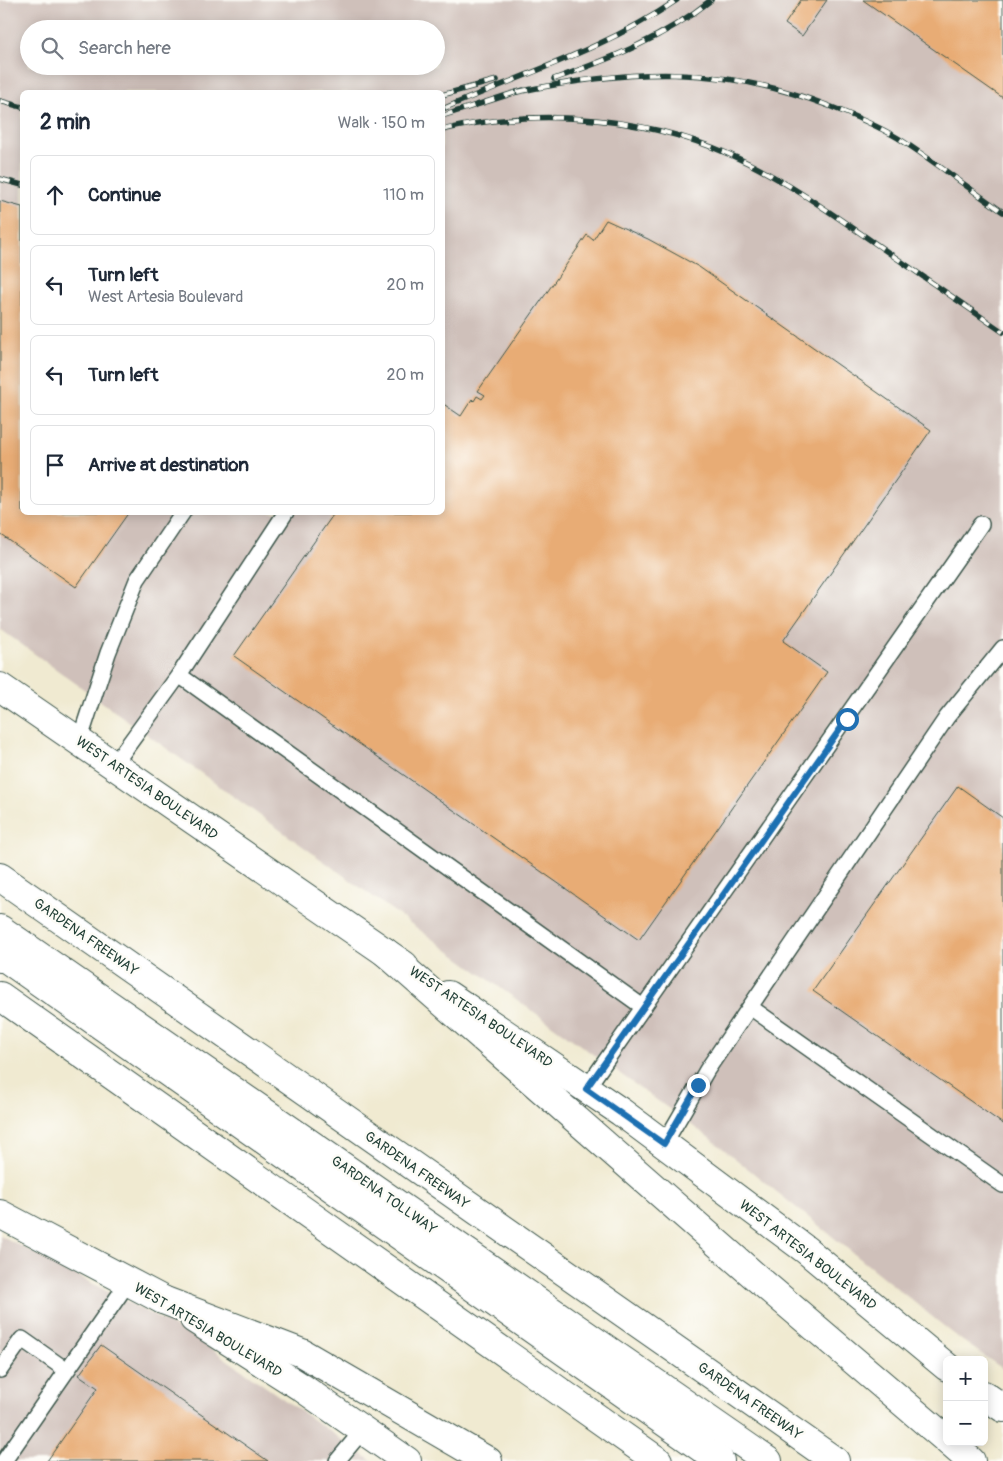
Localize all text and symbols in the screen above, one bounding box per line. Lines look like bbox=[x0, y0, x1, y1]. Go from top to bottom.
search box bbox=[20, 20, 445, 75]
icon: search bbox=[38, 34, 66, 62]
text: Search here bbox=[78, 36, 171, 60]
text: 2 min bbox=[40, 109, 90, 136]
text: Walk · 150 m bbox=[338, 113, 425, 133]
icon: ahead bbox=[41, 181, 69, 209]
text: Continue bbox=[88, 183, 161, 207]
text: 110 m bbox=[383, 185, 424, 205]
text: Turn left bbox=[88, 263, 158, 287]
icon: left bbox=[41, 271, 69, 299]
text: 20 m bbox=[386, 275, 424, 295]
text: West Artesia Boulevard bbox=[88, 287, 243, 307]
icon: left bbox=[41, 361, 69, 389]
text: Turn left bbox=[88, 363, 158, 387]
text: 20 m bbox=[386, 365, 424, 385]
icon: arrive bbox=[41, 451, 69, 479]
text: Arrive at destination bbox=[88, 453, 249, 477]
route start bbox=[836, 708, 859, 731]
street label: WEST ARTESIA BOULEVARD bbox=[73, 733, 221, 844]
street label: GARDENA FREEWAY bbox=[30, 895, 142, 979]
street label: WEST ARTESIA BOULEVARD bbox=[406, 963, 556, 1071]
route end bbox=[687, 1074, 710, 1097]
street label: GARDENA FREEWAY bbox=[361, 1128, 473, 1212]
street label: GARDENA TOLLWAY bbox=[328, 1152, 440, 1238]
street label: WEST ARTESIA BOULEVARD bbox=[736, 1196, 880, 1314]
street label: WEST ARTESIA BOULEVARD bbox=[131, 1279, 285, 1381]
map controls bbox=[943, 1356, 988, 1446]
button: + bbox=[943, 1356, 988, 1401]
street label: GARDENA FREEWAY bbox=[694, 1359, 806, 1443]
button: − bbox=[943, 1401, 988, 1446]

